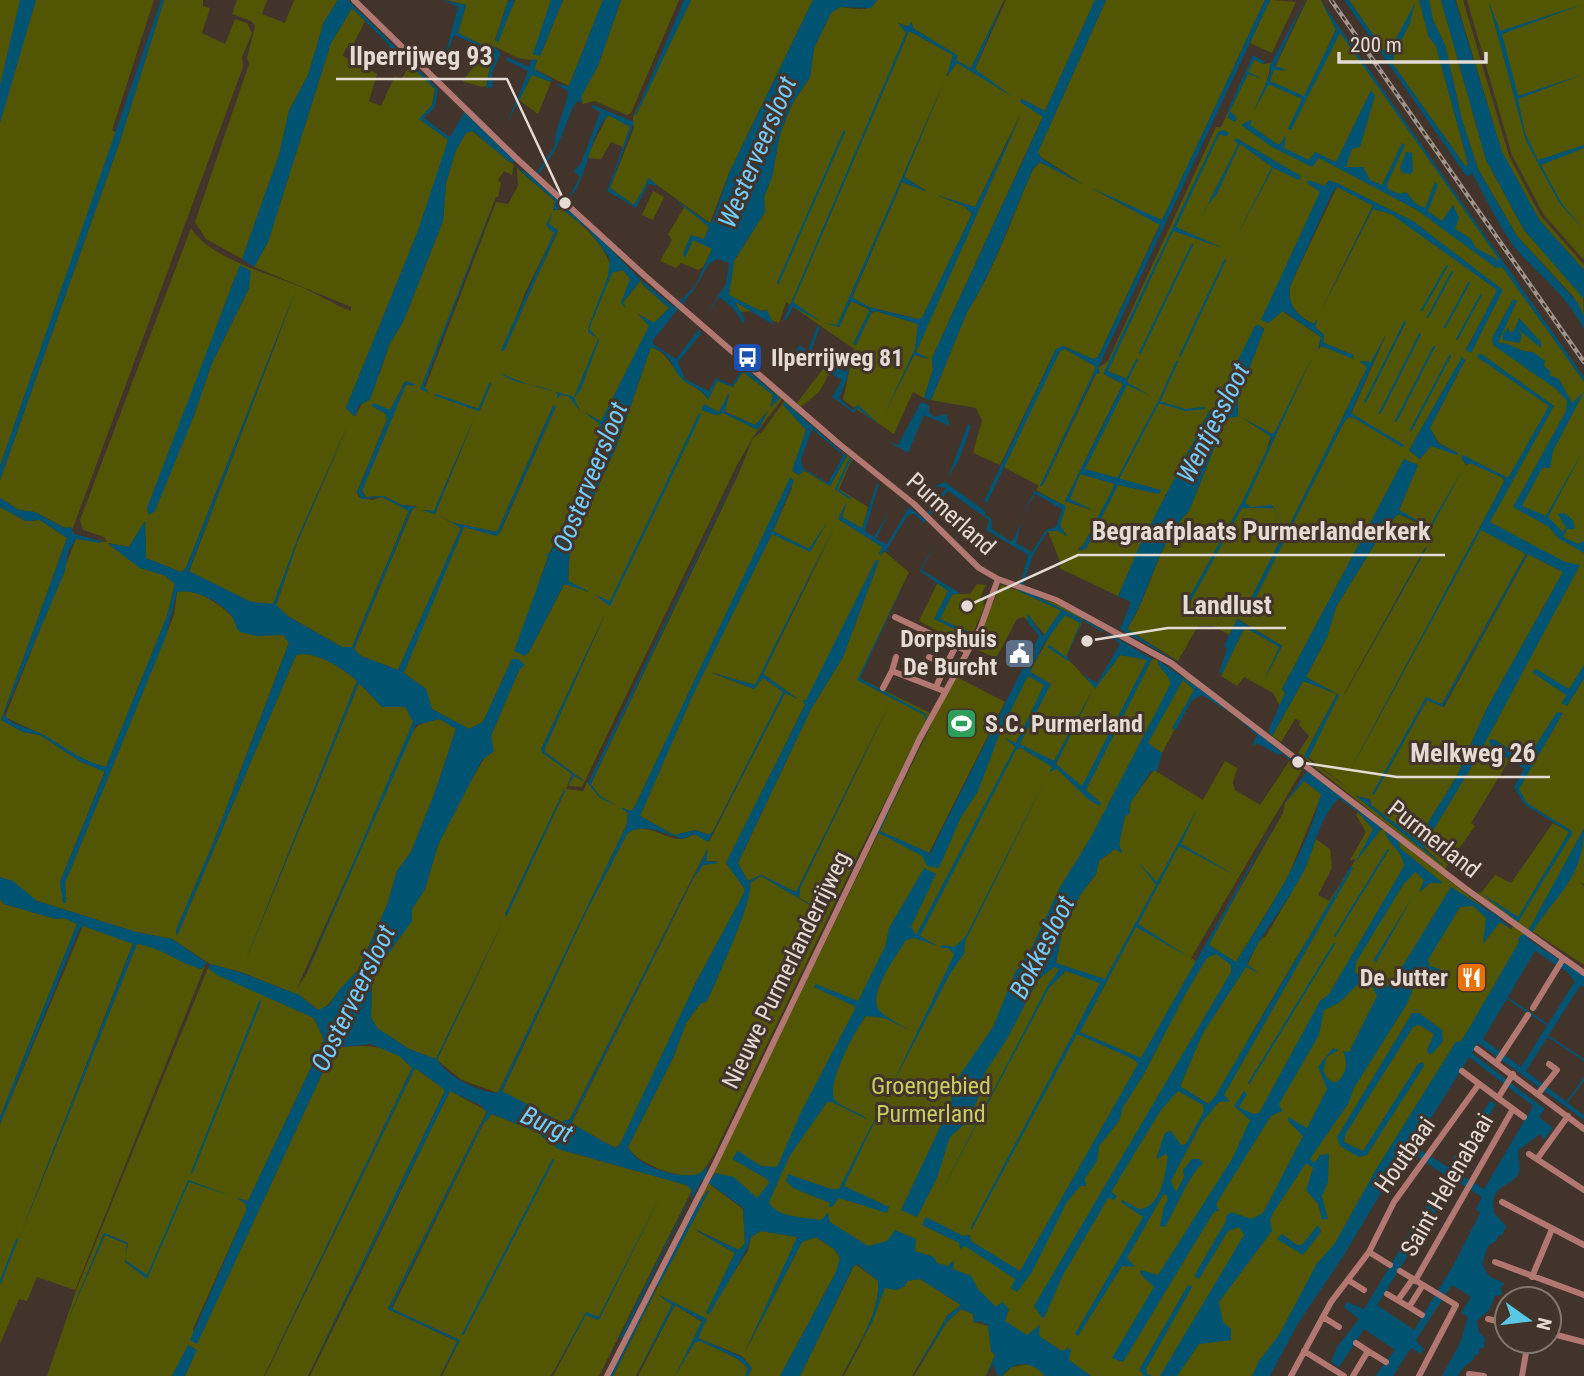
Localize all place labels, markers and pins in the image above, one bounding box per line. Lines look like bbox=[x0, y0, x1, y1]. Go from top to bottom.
callout: Ilperrijweg 93 bbox=[336, 32, 507, 79]
bus stop icon: Ilperrijweg 81 bbox=[731, 341, 765, 375]
place label: Ilperrijweg 81 bbox=[771, 344, 903, 372]
callout: Begraafplaats Purmerlanderkerk bbox=[1078, 508, 1445, 555]
callout: Landlust bbox=[1168, 581, 1286, 628]
place label: Dorpshuis De Burcht bbox=[900, 625, 997, 681]
public building icon: Dorpshuis De Burcht bbox=[1003, 636, 1037, 670]
sports icon: S.C. Purmerland bbox=[945, 707, 979, 741]
place label: S.C. Purmerland bbox=[985, 710, 1143, 738]
callout: Melkweg 26 bbox=[1397, 730, 1550, 777]
restaurant icon: De Jutter bbox=[1454, 961, 1488, 995]
place label: De Jutter bbox=[1360, 964, 1448, 992]

